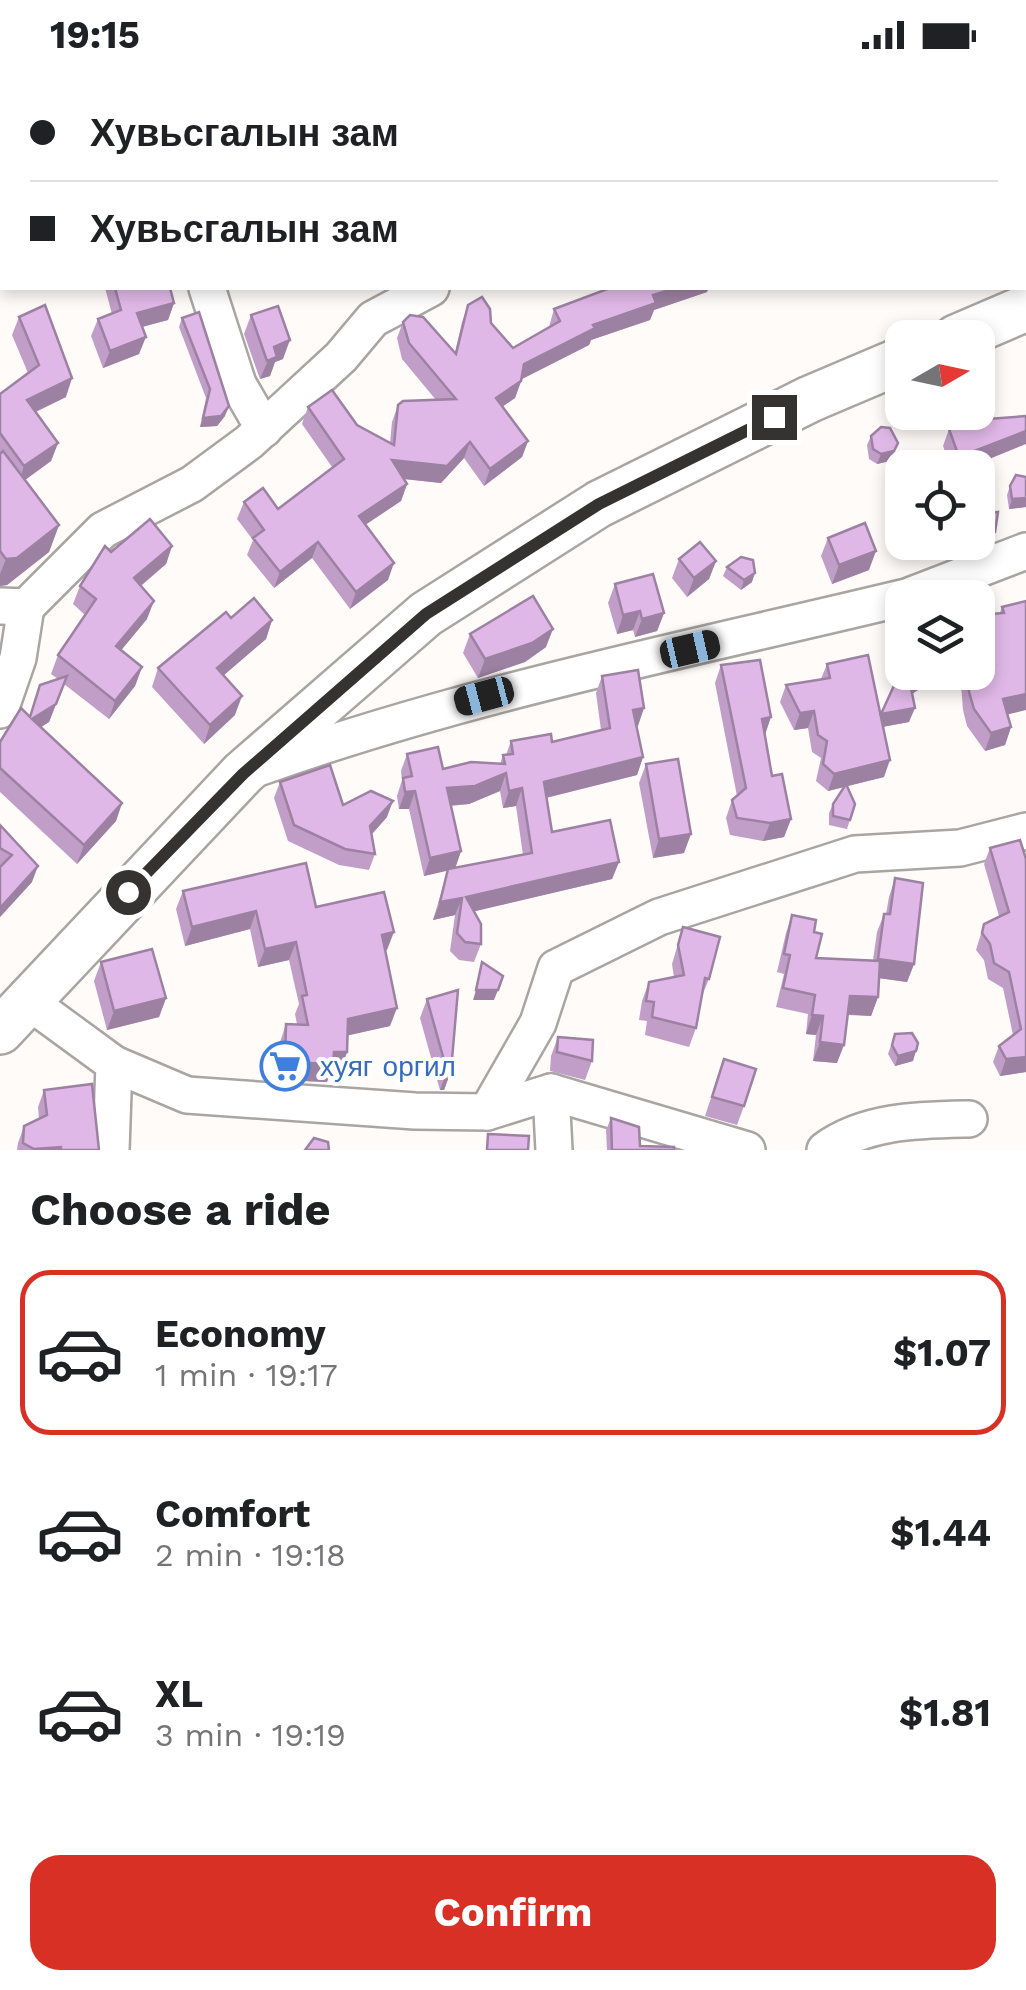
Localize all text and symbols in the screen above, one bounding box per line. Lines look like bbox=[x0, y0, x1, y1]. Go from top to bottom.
text: 19:15 bbox=[50, 13, 140, 57]
text: Хувьсгалын зам bbox=[90, 111, 399, 155]
text: Хувьсгалын зам bbox=[90, 207, 399, 251]
north arrow bbox=[885, 320, 995, 430]
map controls bbox=[885, 320, 995, 690]
route end bbox=[752, 395, 797, 440]
button: locate bbox=[885, 450, 995, 560]
button: layers bbox=[885, 580, 995, 690]
car bbox=[657, 628, 723, 670]
car bbox=[451, 674, 517, 718]
route start bbox=[106, 870, 151, 915]
supermarket icon: хуяг оргил bbox=[259, 1040, 311, 1092]
place label: хуяг оргил bbox=[320, 1050, 456, 1083]
text: Choose a ride bbox=[30, 1183, 330, 1236]
icon: car bbox=[35, 1308, 125, 1398]
text: Economy bbox=[155, 1312, 326, 1356]
text: $1.07 bbox=[893, 1331, 991, 1375]
text: 1 min · 19:17 bbox=[155, 1356, 338, 1394]
icon: car bbox=[35, 1488, 125, 1578]
text: Comfort bbox=[155, 1492, 310, 1536]
text: $1.44 bbox=[890, 1511, 991, 1555]
text: 2 min · 19:18 bbox=[155, 1536, 346, 1574]
icon: car bbox=[35, 1668, 125, 1758]
text: XL bbox=[155, 1672, 203, 1716]
text: $1.81 bbox=[899, 1691, 991, 1735]
text: 3 min · 19:19 bbox=[155, 1716, 346, 1754]
button: Confirm bbox=[30, 1855, 996, 1970]

